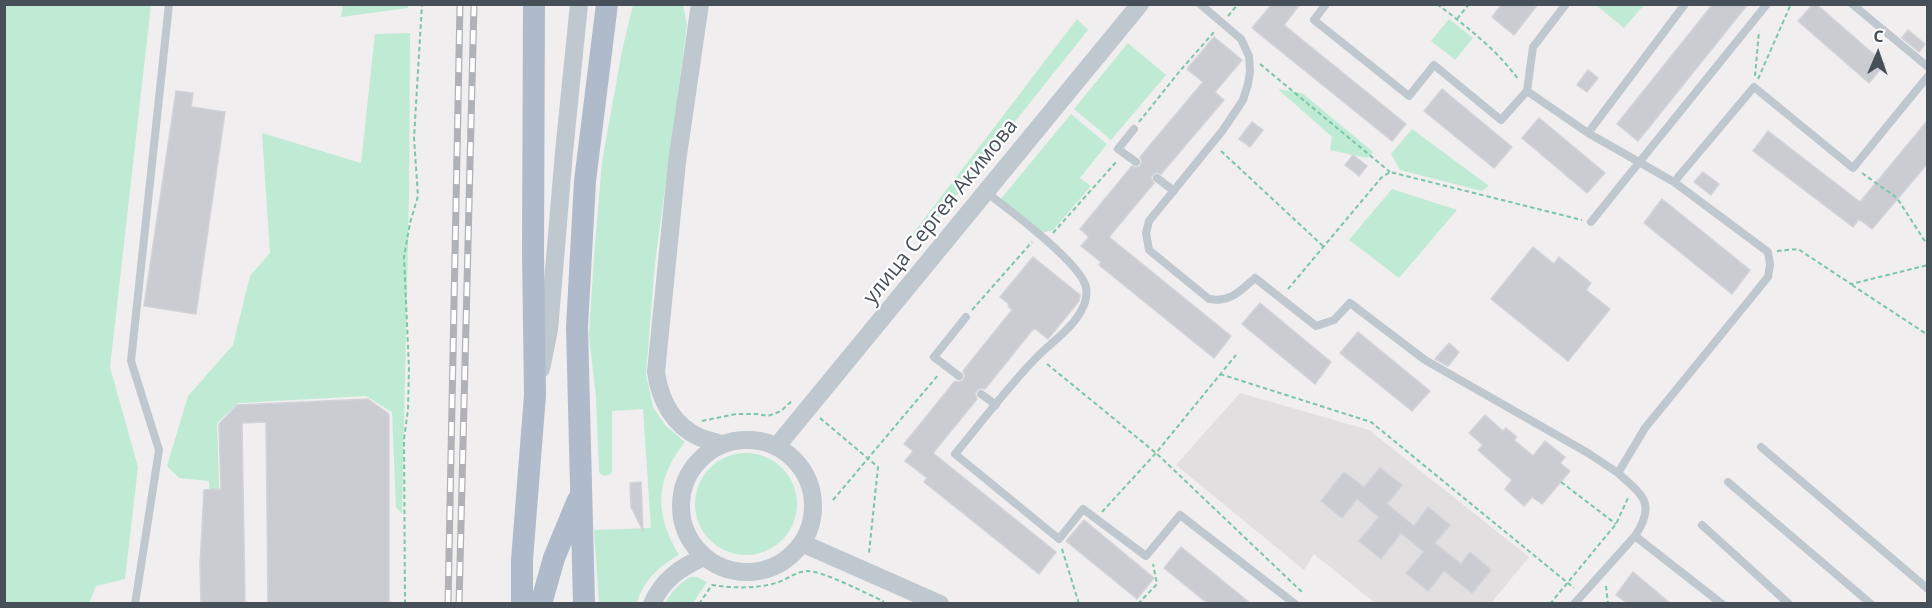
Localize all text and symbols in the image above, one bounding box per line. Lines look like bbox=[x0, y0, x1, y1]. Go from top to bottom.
north arrow bbox=[1848, 24, 1908, 84]
text: С bbox=[1873, 25, 1884, 47]
street label: улица Сергея Акимова bbox=[858, 114, 1024, 310]

